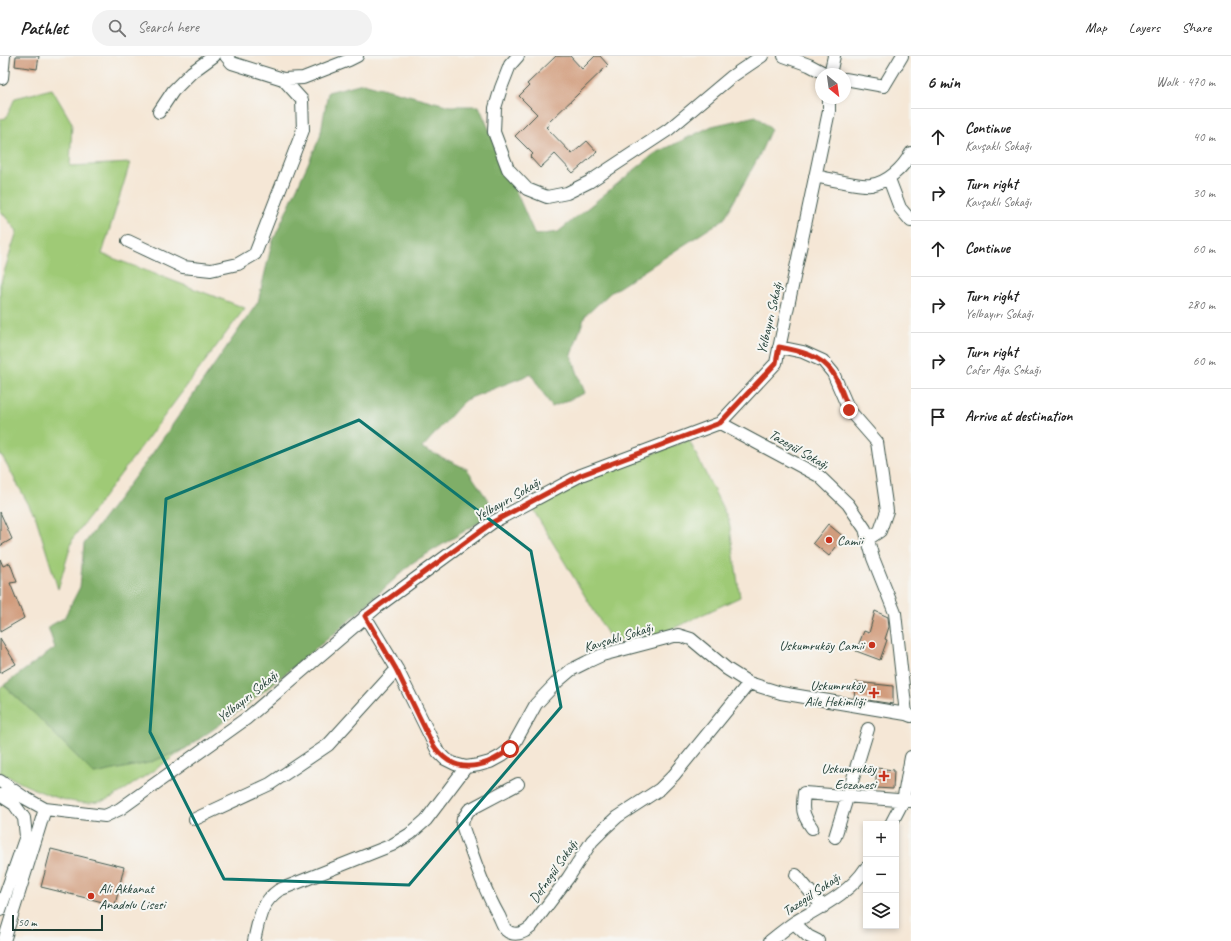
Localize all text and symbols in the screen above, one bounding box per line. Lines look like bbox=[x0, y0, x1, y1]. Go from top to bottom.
search box bbox=[92, 10, 372, 46]
text: Pathlet bbox=[20, 16, 68, 40]
icon: search bbox=[106, 17, 128, 39]
text: Search here bbox=[138, 18, 199, 37]
text: Map bbox=[1085, 19, 1107, 36]
text: Layers bbox=[1129, 19, 1160, 36]
text: Share bbox=[1182, 19, 1211, 36]
north arrow bbox=[815, 68, 851, 104]
text: 6 min bbox=[927, 72, 960, 93]
text: Walk · 470 m bbox=[1156, 74, 1215, 90]
text: Continue bbox=[965, 119, 1010, 138]
icon: ahead bbox=[927, 126, 949, 148]
text: 40 m bbox=[1193, 129, 1215, 145]
text: Kavşaklı Sokağı bbox=[965, 138, 1031, 154]
text: Turn right bbox=[965, 175, 1018, 194]
icon: right bbox=[927, 182, 949, 204]
text: 30 m bbox=[1193, 185, 1215, 201]
text: Kavşaklı Sokağı bbox=[965, 194, 1031, 210]
icon: ahead bbox=[927, 238, 949, 260]
text: Continue bbox=[965, 239, 1010, 258]
text: 60 m bbox=[1193, 241, 1215, 257]
street label: Yelbayırı Sokağı bbox=[753, 279, 786, 356]
text: Turn right bbox=[965, 287, 1018, 306]
icon: right bbox=[927, 294, 949, 316]
text: 280 m bbox=[1187, 297, 1215, 313]
text: Yelbayırı Sokağı bbox=[965, 306, 1033, 322]
text: Turn right bbox=[965, 343, 1018, 362]
icon: right bbox=[927, 350, 949, 372]
text: 60 m bbox=[1193, 353, 1215, 369]
text: Cafer Ağa Sokağı bbox=[965, 362, 1041, 378]
route end bbox=[840, 401, 858, 419]
icon: arrive bbox=[927, 406, 949, 428]
text: Arrive at destination bbox=[965, 407, 1072, 426]
street label: Tazegül Sokağı bbox=[766, 426, 833, 474]
street label: Yelbayırı Sokağı bbox=[471, 473, 544, 525]
place label: Camii bbox=[837, 532, 865, 549]
marker: Camii bbox=[824, 535, 834, 545]
street label: Kavşaklı Sokağı bbox=[582, 619, 656, 656]
place label: Uskumruköy Camii bbox=[779, 637, 866, 654]
marker: Uskumruköy Camii bbox=[867, 640, 877, 650]
street label: Yelbayırı Sokağı bbox=[213, 666, 282, 726]
place label: Uskumruköy Aile Hekimliği bbox=[804, 677, 867, 710]
marker: Uskumruköy Aile Hekimliği bbox=[868, 687, 880, 699]
route start bbox=[501, 740, 519, 758]
place label: Uskumruköy Eczanesi bbox=[821, 760, 878, 793]
marker: Uskumruköy Eczanesi bbox=[879, 771, 889, 781]
map controls bbox=[863, 821, 899, 929]
button: + bbox=[863, 821, 899, 857]
street label: Defnegül Sokağı bbox=[525, 835, 582, 906]
button: − bbox=[863, 857, 899, 893]
street label: Tazegül Sokağı bbox=[779, 868, 845, 920]
place label: Ali Akkanat Anadolu Lisesi bbox=[99, 880, 168, 913]
marker: Ali Akkanat Anadolu Lisesi bbox=[86, 891, 96, 901]
button: layers bbox=[863, 893, 899, 929]
scale bar bbox=[12, 913, 103, 932]
text: 50 m bbox=[18, 915, 37, 929]

